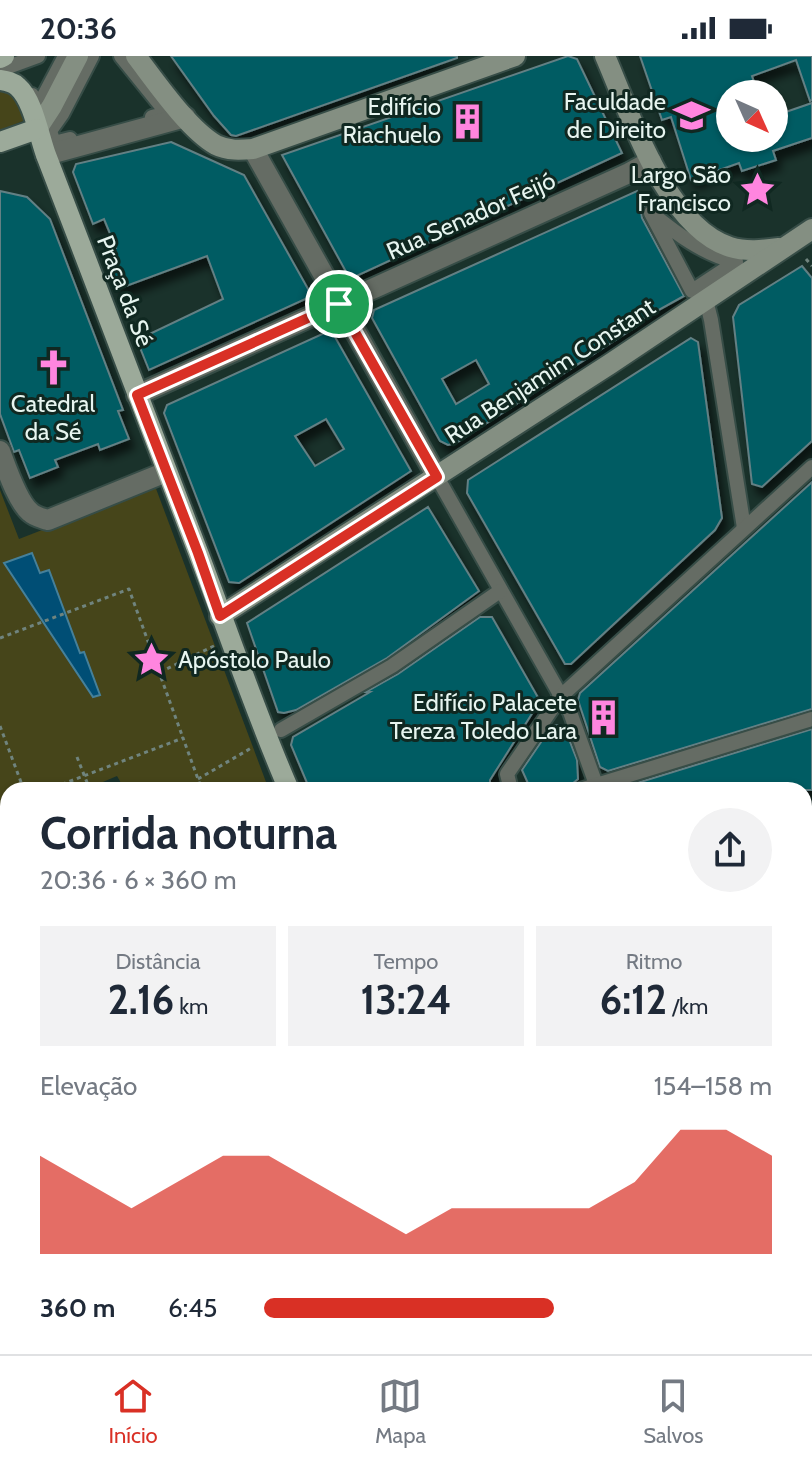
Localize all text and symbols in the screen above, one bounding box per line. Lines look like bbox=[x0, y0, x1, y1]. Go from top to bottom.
text: 20:36 bbox=[40, 10, 117, 47]
north arrow bbox=[716, 80, 788, 152]
map controls bbox=[716, 80, 788, 152]
place label: Faculdade de Direito bbox=[564, 87, 666, 144]
place label: Edifício Riachuelo bbox=[343, 92, 441, 149]
school or university icon: Faculdade de Direito bbox=[673, 97, 711, 135]
building icon: Edifício Riachuelo bbox=[448, 102, 486, 140]
place label: Largo São Francisco bbox=[631, 160, 731, 217]
street label: Rua Senador Feijó bbox=[382, 165, 560, 266]
place icon: Largo São Francisco bbox=[738, 170, 776, 208]
street label: Praça da Sé bbox=[91, 231, 160, 351]
pin bbox=[305, 270, 373, 338]
icon: arrive bbox=[317, 282, 361, 326]
street label: Rua Benjamim Constant bbox=[439, 292, 660, 449]
church icon: Catedral da Sé bbox=[34, 348, 72, 386]
place label: Catedral da Sé bbox=[11, 389, 95, 446]
place icon: Apóstolo Paulo bbox=[133, 641, 171, 679]
place label: Apóstolo Paulo bbox=[178, 645, 331, 674]
place label: Edifício Palacete Tereza Toledo Lara bbox=[390, 688, 577, 745]
building icon: Edifício Palacete Tereza Toledo Lara bbox=[584, 698, 622, 736]
text: Corrida noturna bbox=[40, 807, 337, 860]
button: share bbox=[688, 808, 772, 892]
text: 20:36 · 6 × 360 m bbox=[40, 864, 237, 896]
text: Distância bbox=[115, 948, 201, 975]
text: Tempo bbox=[374, 948, 438, 975]
text: Ritmo bbox=[626, 948, 682, 975]
text: 2.16 bbox=[108, 975, 174, 1024]
text: 13:24 bbox=[360, 975, 452, 1024]
text: 6:12 bbox=[600, 975, 667, 1024]
text: km bbox=[174, 993, 208, 1020]
text: /km bbox=[667, 993, 708, 1020]
text: Elevação bbox=[40, 1070, 137, 1102]
text: 154–158 m bbox=[654, 1070, 772, 1102]
text: 360 m bbox=[40, 1292, 115, 1324]
text: 6:45 bbox=[168, 1292, 217, 1324]
tab: Início bbox=[109, 1374, 158, 1449]
tab: Mapa bbox=[375, 1374, 426, 1449]
tab: Salvos bbox=[643, 1374, 703, 1449]

